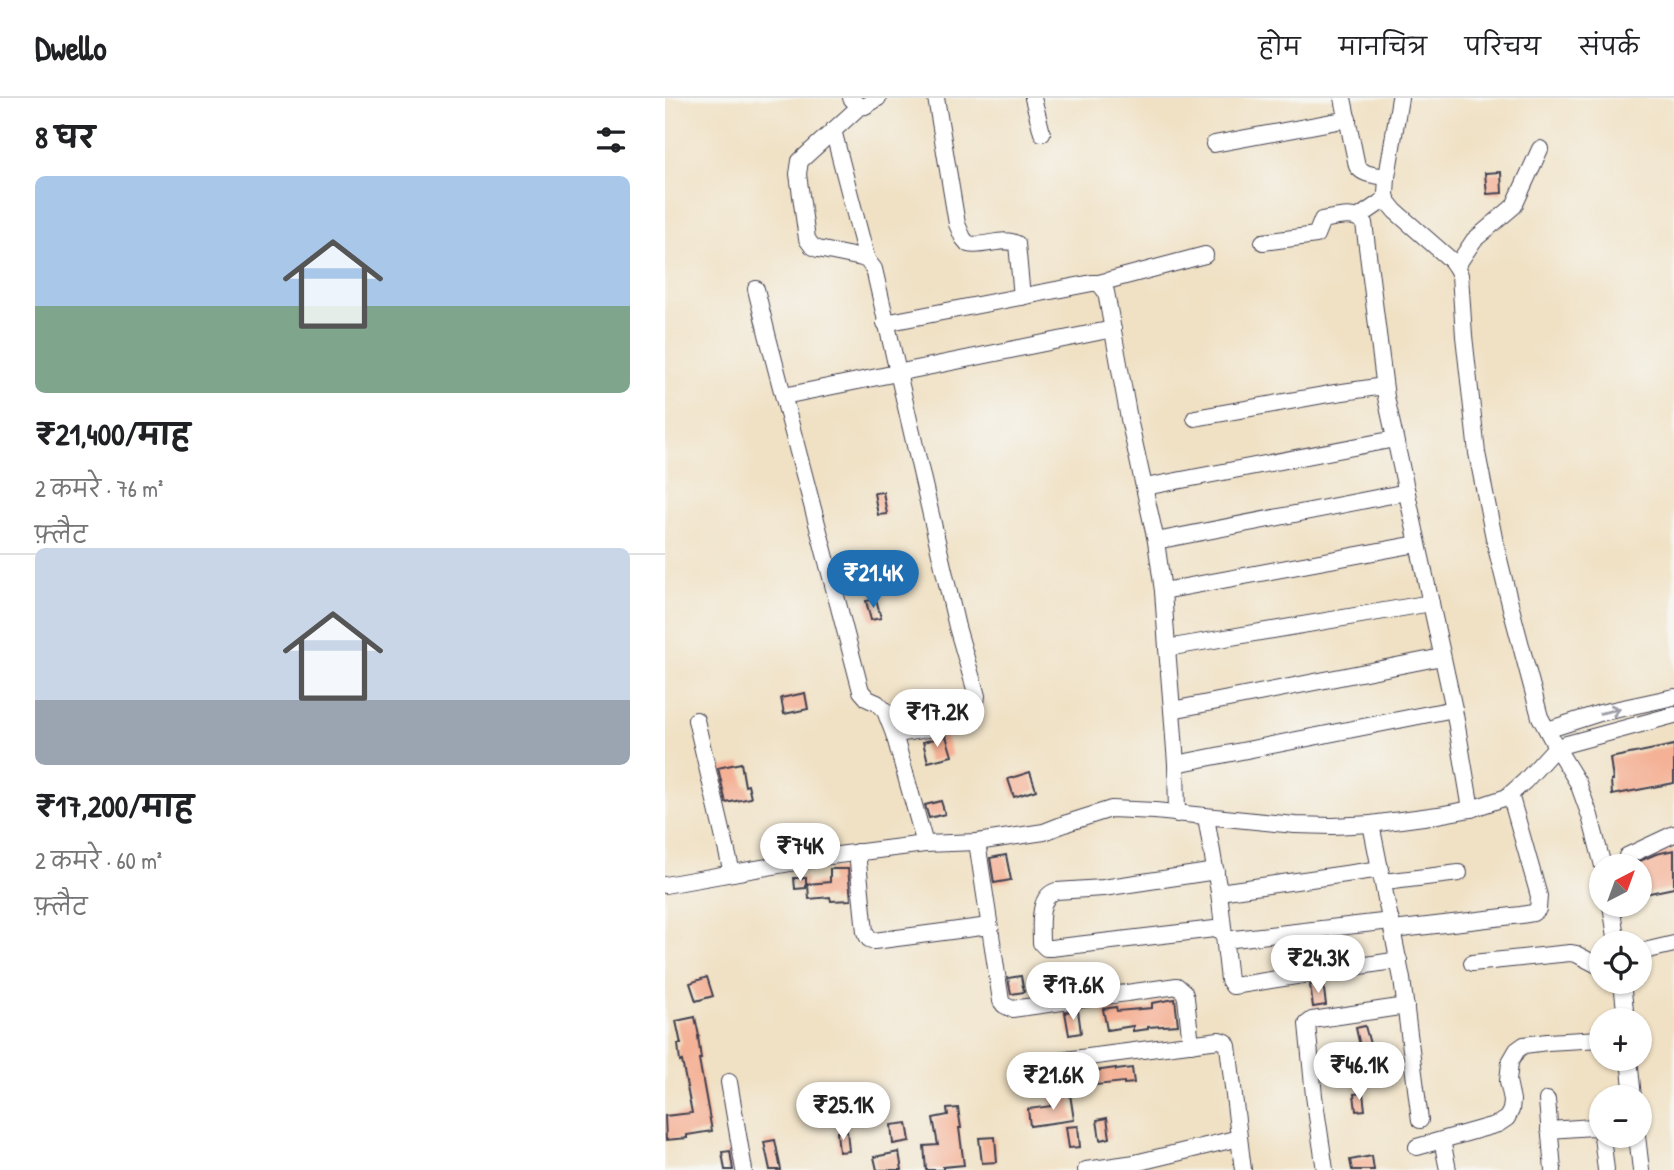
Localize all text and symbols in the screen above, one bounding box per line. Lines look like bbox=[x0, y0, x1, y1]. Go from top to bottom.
text: Dwello bbox=[35, 26, 107, 70]
text: होम bbox=[1258, 30, 1301, 62]
text: मानचित्र bbox=[1339, 30, 1427, 62]
text: परिचय bbox=[1465, 30, 1541, 62]
text: संपर्क bbox=[1579, 30, 1639, 62]
text: 8 घर bbox=[35, 117, 95, 157]
icon: filters bbox=[592, 121, 630, 159]
icon: home bbox=[270, 221, 396, 347]
text: ₹21,400/माह bbox=[35, 414, 190, 454]
text: 2 कमरे · 76 m² bbox=[35, 473, 163, 504]
text: फ़्लैट bbox=[35, 519, 87, 550]
pin: ₹21.4K bbox=[816, 550, 930, 610]
text: ₹21.4K bbox=[843, 557, 903, 588]
icon: home bbox=[270, 593, 396, 719]
pin: ₹17.2K bbox=[880, 690, 994, 749]
text: ₹17.2K bbox=[905, 696, 969, 727]
one-way arrow bbox=[1598, 704, 1621, 717]
text: ₹17,200/माह bbox=[35, 786, 194, 826]
pin: ₹74K bbox=[759, 824, 841, 883]
text: ₹74K bbox=[776, 830, 824, 861]
text: 2 कमरे · 60 m² bbox=[35, 845, 162, 876]
north arrow bbox=[1589, 854, 1652, 917]
map controls bbox=[1589, 854, 1652, 1148]
text: फ़्लैट bbox=[35, 891, 87, 922]
button: locate bbox=[1589, 931, 1652, 994]
pin: ₹24.3K bbox=[1261, 936, 1375, 995]
text: ₹24.3K bbox=[1287, 942, 1349, 973]
pin: ₹17.6K bbox=[1016, 962, 1130, 1022]
text: ₹17.6K bbox=[1042, 969, 1104, 1000]
button: + bbox=[1589, 1008, 1652, 1071]
pin: ₹46.1K bbox=[1302, 1042, 1416, 1102]
text: ₹46.1K bbox=[1330, 1049, 1388, 1080]
pin: ₹21.6K bbox=[996, 1052, 1110, 1112]
text: ₹21.6K bbox=[1022, 1059, 1084, 1090]
pin: ₹25.1K bbox=[786, 1082, 900, 1142]
button: − bbox=[1589, 1085, 1652, 1148]
text: ₹25.1K bbox=[812, 1089, 874, 1120]

